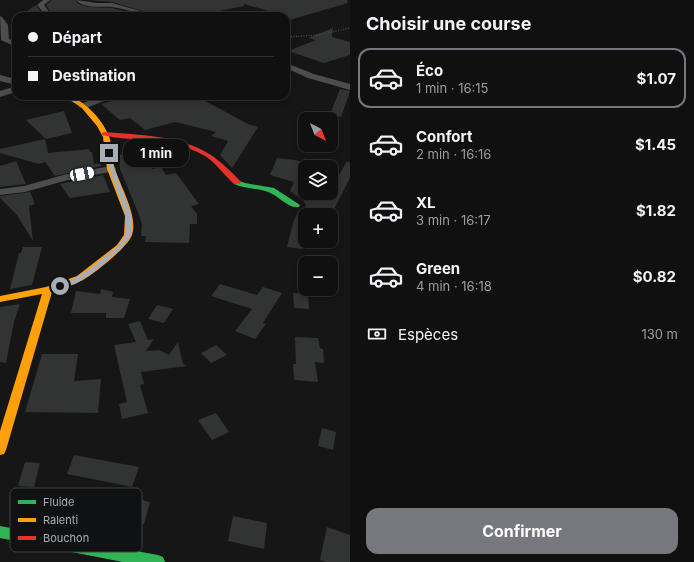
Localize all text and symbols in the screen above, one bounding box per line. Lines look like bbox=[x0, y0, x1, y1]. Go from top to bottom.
text: Choisir une course bbox=[366, 13, 531, 34]
text: Départ bbox=[52, 28, 102, 47]
icon: car bbox=[368, 60, 404, 96]
text: Éco bbox=[416, 61, 443, 80]
text: Destination bbox=[52, 66, 136, 85]
text: $1.07 bbox=[637, 69, 676, 88]
text: 1 min · 16:15 bbox=[416, 80, 489, 96]
north arrow bbox=[298, 112, 338, 152]
map controls bbox=[298, 112, 338, 296]
icon: car bbox=[368, 126, 404, 162]
text: Confort bbox=[416, 127, 472, 146]
text: $1.45 bbox=[635, 135, 676, 154]
callout: 1 min bbox=[123, 139, 189, 167]
route end bbox=[100, 144, 118, 162]
text: 1 min bbox=[140, 145, 172, 161]
text: 2 min · 16:16 bbox=[416, 146, 491, 162]
button: layers bbox=[298, 160, 338, 200]
car bbox=[69, 166, 95, 182]
icon: car bbox=[368, 192, 404, 228]
text: XL bbox=[416, 193, 436, 212]
text: $1.82 bbox=[636, 201, 676, 220]
button: + bbox=[298, 208, 338, 248]
text: 3 min · 16:17 bbox=[416, 212, 491, 228]
button: − bbox=[298, 256, 338, 296]
icon: car bbox=[368, 258, 404, 294]
text: Green bbox=[416, 259, 460, 278]
text: $0.82 bbox=[633, 267, 676, 286]
route start bbox=[51, 277, 69, 295]
text: 4 min · 16:18 bbox=[416, 278, 492, 294]
icon: cash bbox=[366, 323, 388, 345]
text: Espèces bbox=[398, 325, 458, 344]
text: 130 m bbox=[641, 326, 678, 342]
legend bbox=[10, 488, 142, 552]
text: Fluide bbox=[43, 495, 74, 509]
button: Confirmer bbox=[366, 508, 678, 554]
text: Ralenti bbox=[43, 513, 78, 527]
text: Bouchon bbox=[43, 531, 89, 545]

